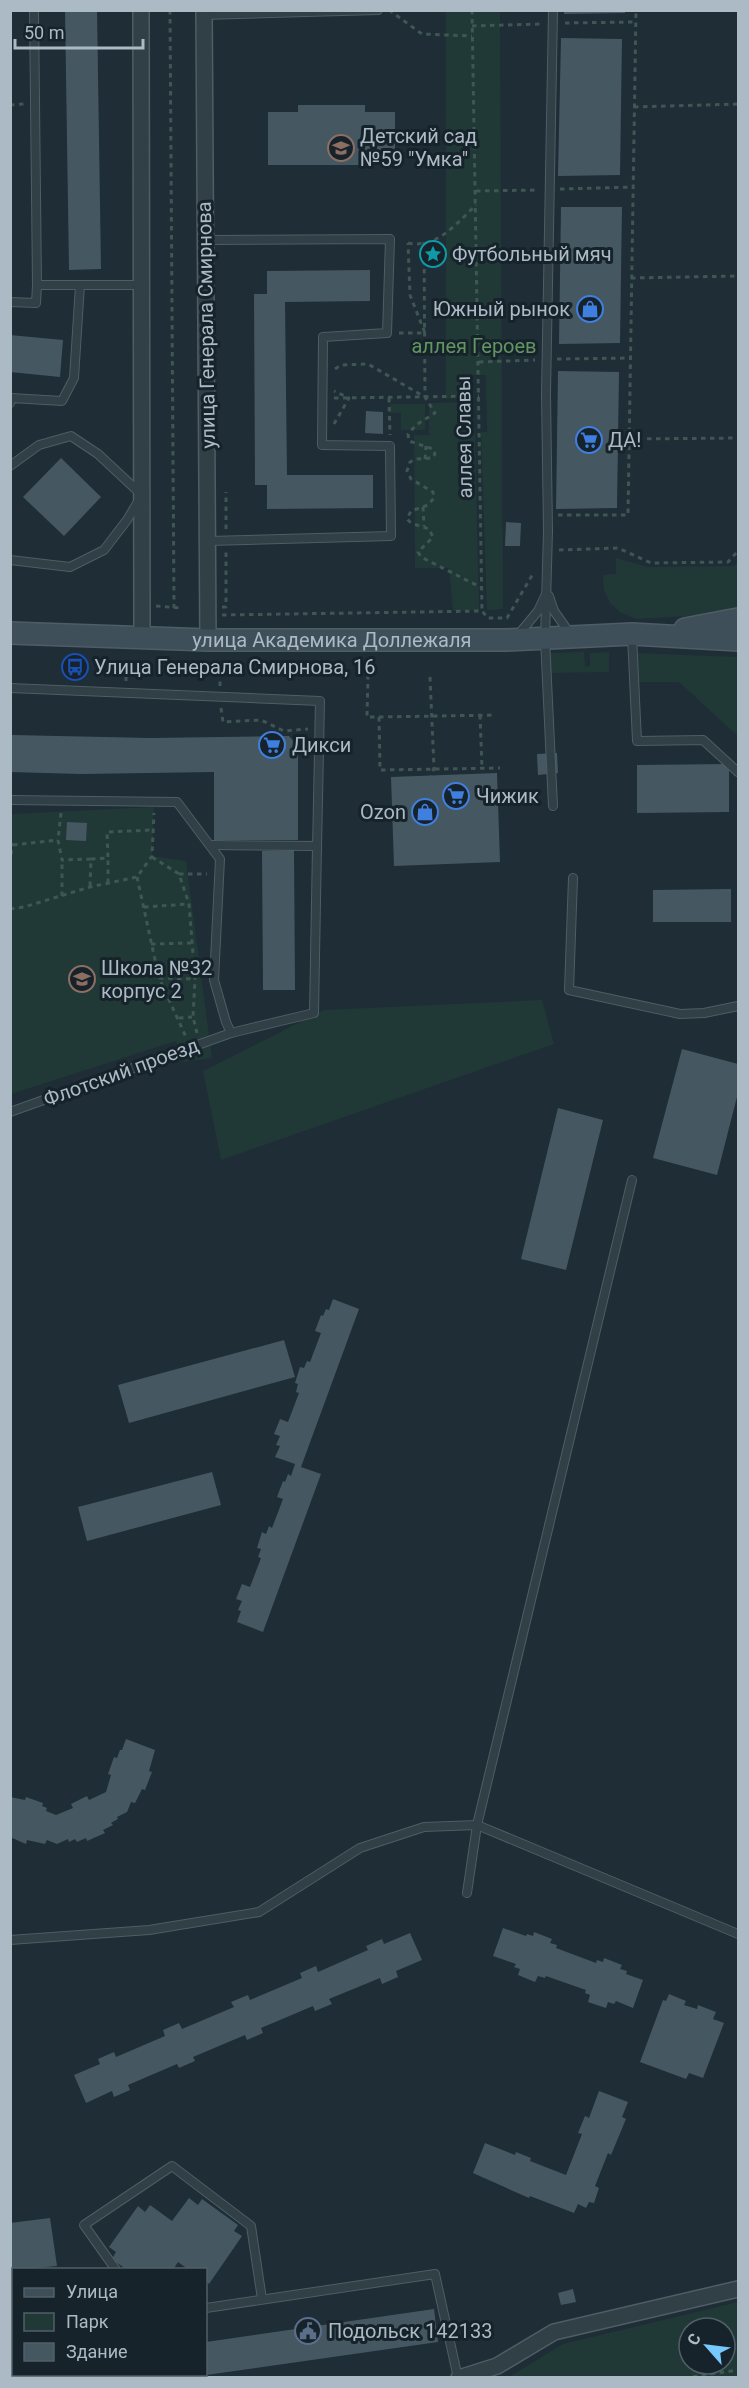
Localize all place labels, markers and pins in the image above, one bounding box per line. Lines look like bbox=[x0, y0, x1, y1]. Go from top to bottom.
place label: Детский сад №59 "Умка" bbox=[360, 124, 477, 171]
school or university icon: Детский сад №59 "Умка" bbox=[326, 133, 356, 163]
place icon: Футбольный мяч bbox=[418, 239, 448, 269]
place label: Футбольный мяч bbox=[452, 242, 612, 266]
shop icon: Южный рынок bbox=[575, 294, 605, 324]
place label: Южный рынок bbox=[433, 297, 570, 321]
supermarket icon: ДА! bbox=[574, 425, 604, 455]
place label: ДА! bbox=[608, 428, 641, 452]
bus stop icon: Улица Генерала Смирнова, 16 bbox=[60, 652, 90, 682]
place label: Улица Генерала Смирнова, 16 bbox=[94, 655, 376, 679]
supermarket icon: Дикси bbox=[257, 730, 287, 760]
place label: Дикси bbox=[292, 733, 351, 757]
supermarket icon: Чижик bbox=[441, 781, 471, 811]
place label: Чижик bbox=[476, 784, 539, 808]
shop icon: Ozon bbox=[410, 797, 440, 827]
place label: Ozon bbox=[360, 800, 406, 824]
place label: Школа №32 корпус 2 bbox=[101, 956, 212, 1003]
school or university icon: Школа №32 корпус 2 bbox=[67, 964, 97, 994]
public building icon: Подольск 142133 bbox=[293, 2316, 323, 2346]
place label: Подольск 142133 bbox=[328, 2319, 492, 2343]

